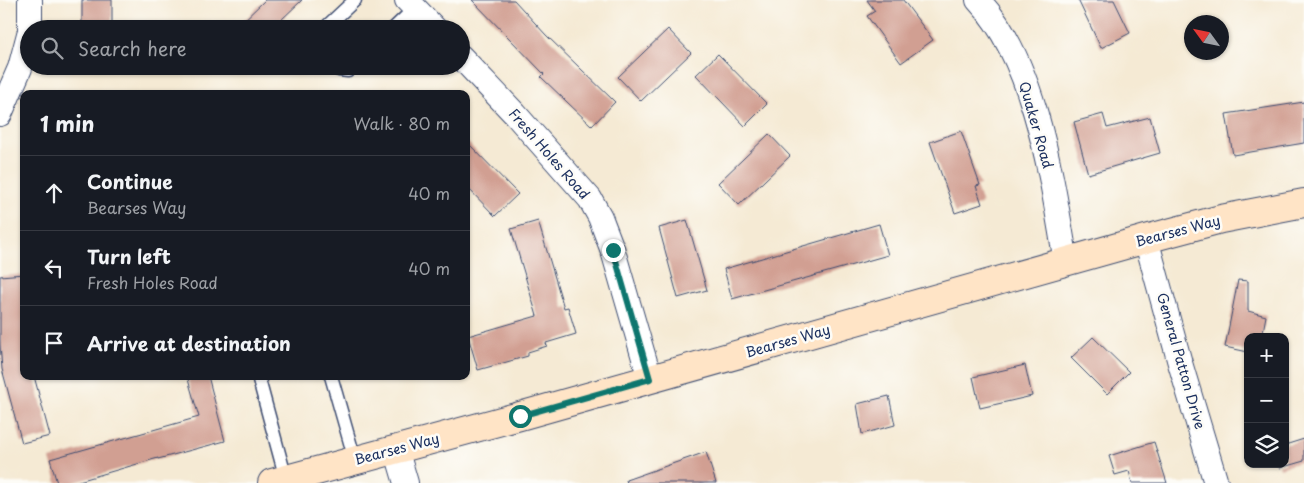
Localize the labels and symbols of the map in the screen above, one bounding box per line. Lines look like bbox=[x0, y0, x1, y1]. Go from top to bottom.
north arrow bbox=[1184, 15, 1229, 60]
street label: Quaker Road bbox=[1014, 79, 1059, 171]
street label: Fresh Holes Road bbox=[504, 104, 595, 204]
street label: Bearses Way bbox=[1133, 209, 1223, 252]
route end bbox=[602, 239, 625, 262]
street label: General Patton Drive bbox=[1152, 290, 1211, 432]
street label: Bearses Way bbox=[743, 318, 833, 363]
route start bbox=[509, 405, 532, 428]
street label: Bearses Way bbox=[352, 427, 442, 470]

